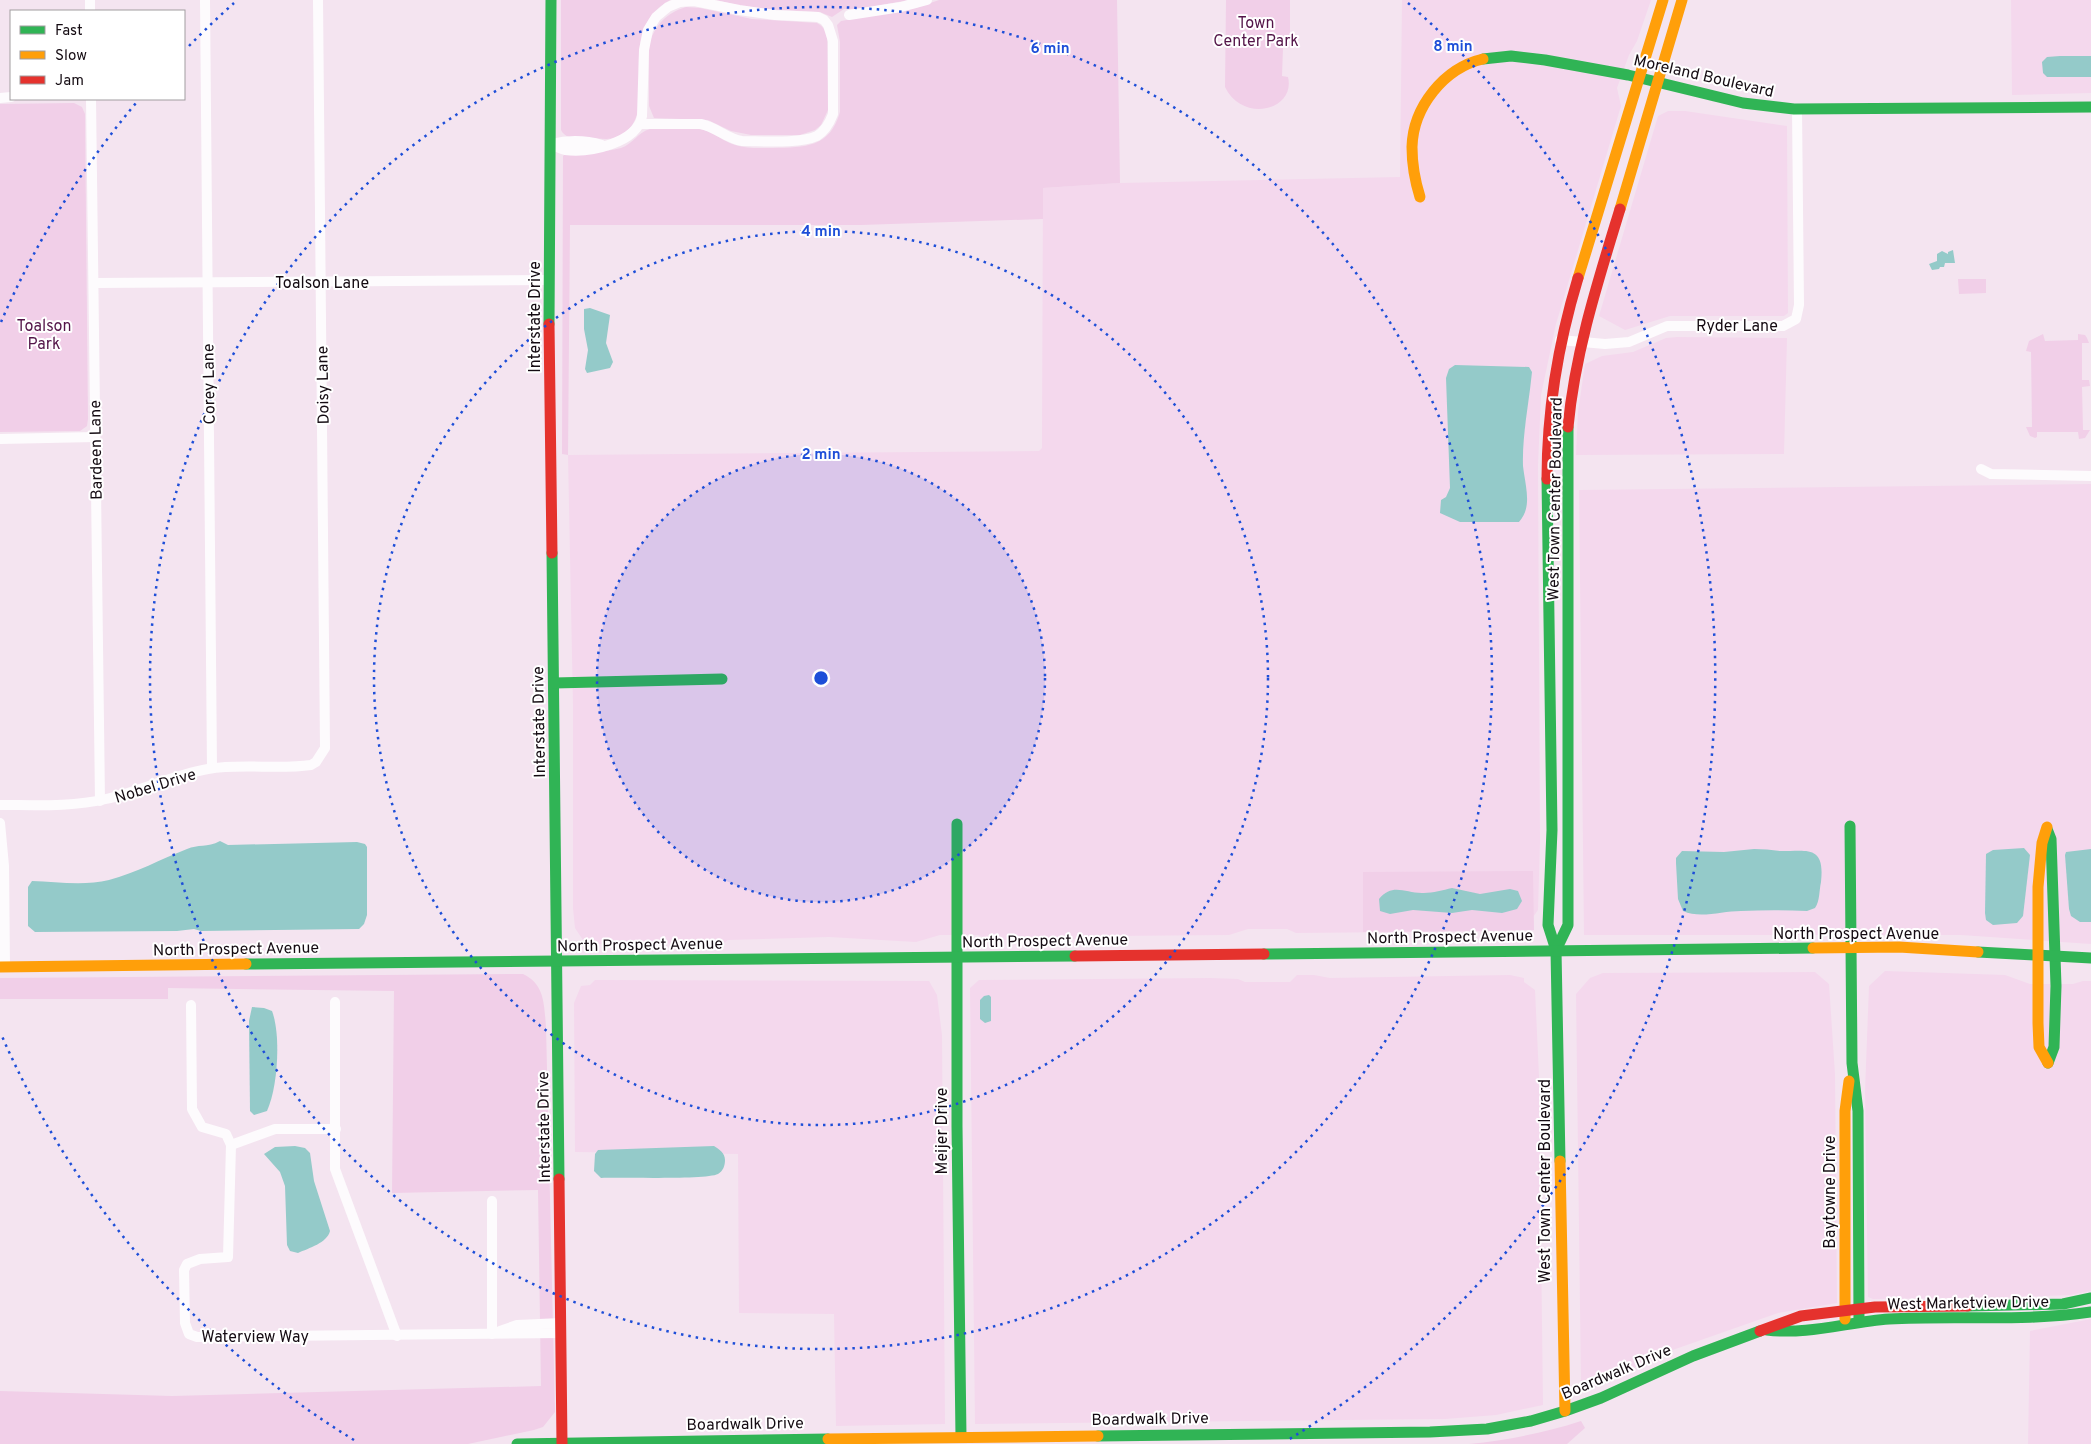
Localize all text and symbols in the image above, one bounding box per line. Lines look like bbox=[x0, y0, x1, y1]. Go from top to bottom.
legend bbox=[10, 10, 185, 100]
park label: Town Center Park bbox=[1213, 14, 1299, 52]
text: Fast bbox=[55, 22, 83, 41]
text: 8 min bbox=[1433, 38, 1473, 57]
text: 6 min bbox=[1030, 40, 1070, 59]
text: Slow bbox=[55, 47, 87, 66]
street label: Moreland Boulevard bbox=[1631, 51, 1776, 103]
text: Jam bbox=[55, 72, 84, 91]
text: 4 min bbox=[801, 223, 841, 242]
street label: Interstate Drive bbox=[526, 261, 546, 373]
street label: Toalson Lane bbox=[275, 274, 369, 294]
park label: Toalson Park bbox=[17, 317, 71, 355]
street label: Ryder Lane bbox=[1696, 317, 1778, 337]
street label: Corey Lane bbox=[199, 343, 221, 425]
street label: Doisy Lane bbox=[313, 345, 335, 424]
street label: West Town Center Boulevard bbox=[1544, 397, 1568, 601]
street label: Bardeen Lane bbox=[86, 400, 108, 500]
text: 2 min bbox=[801, 446, 841, 465]
street label: Interstate Drive bbox=[529, 666, 551, 778]
centre of rings bbox=[812, 669, 830, 687]
street label: Nobel Drive bbox=[112, 765, 199, 809]
street label: North Prospect Avenue bbox=[1773, 925, 1939, 945]
street label: North Prospect Avenue bbox=[1367, 927, 1533, 949]
street label: North Prospect Avenue bbox=[962, 931, 1128, 953]
street label: North Prospect Avenue bbox=[557, 935, 723, 957]
street label: North Prospect Avenue bbox=[153, 939, 319, 961]
street label: Interstate Drive bbox=[534, 1071, 556, 1183]
street label: West Town Center Boulevard bbox=[1536, 1079, 1556, 1283]
street label: Meijer Drive bbox=[933, 1088, 953, 1174]
street label: Baytowne Drive bbox=[1821, 1135, 1841, 1249]
street label: West Marketview Drive bbox=[1887, 1293, 2049, 1315]
street label: Waterview Way bbox=[201, 1328, 309, 1348]
street label: Boardwalk Drive bbox=[1559, 1341, 1675, 1405]
street label: Boardwalk Drive bbox=[1091, 1409, 1209, 1431]
street label: Boardwalk Drive bbox=[686, 1414, 804, 1436]

